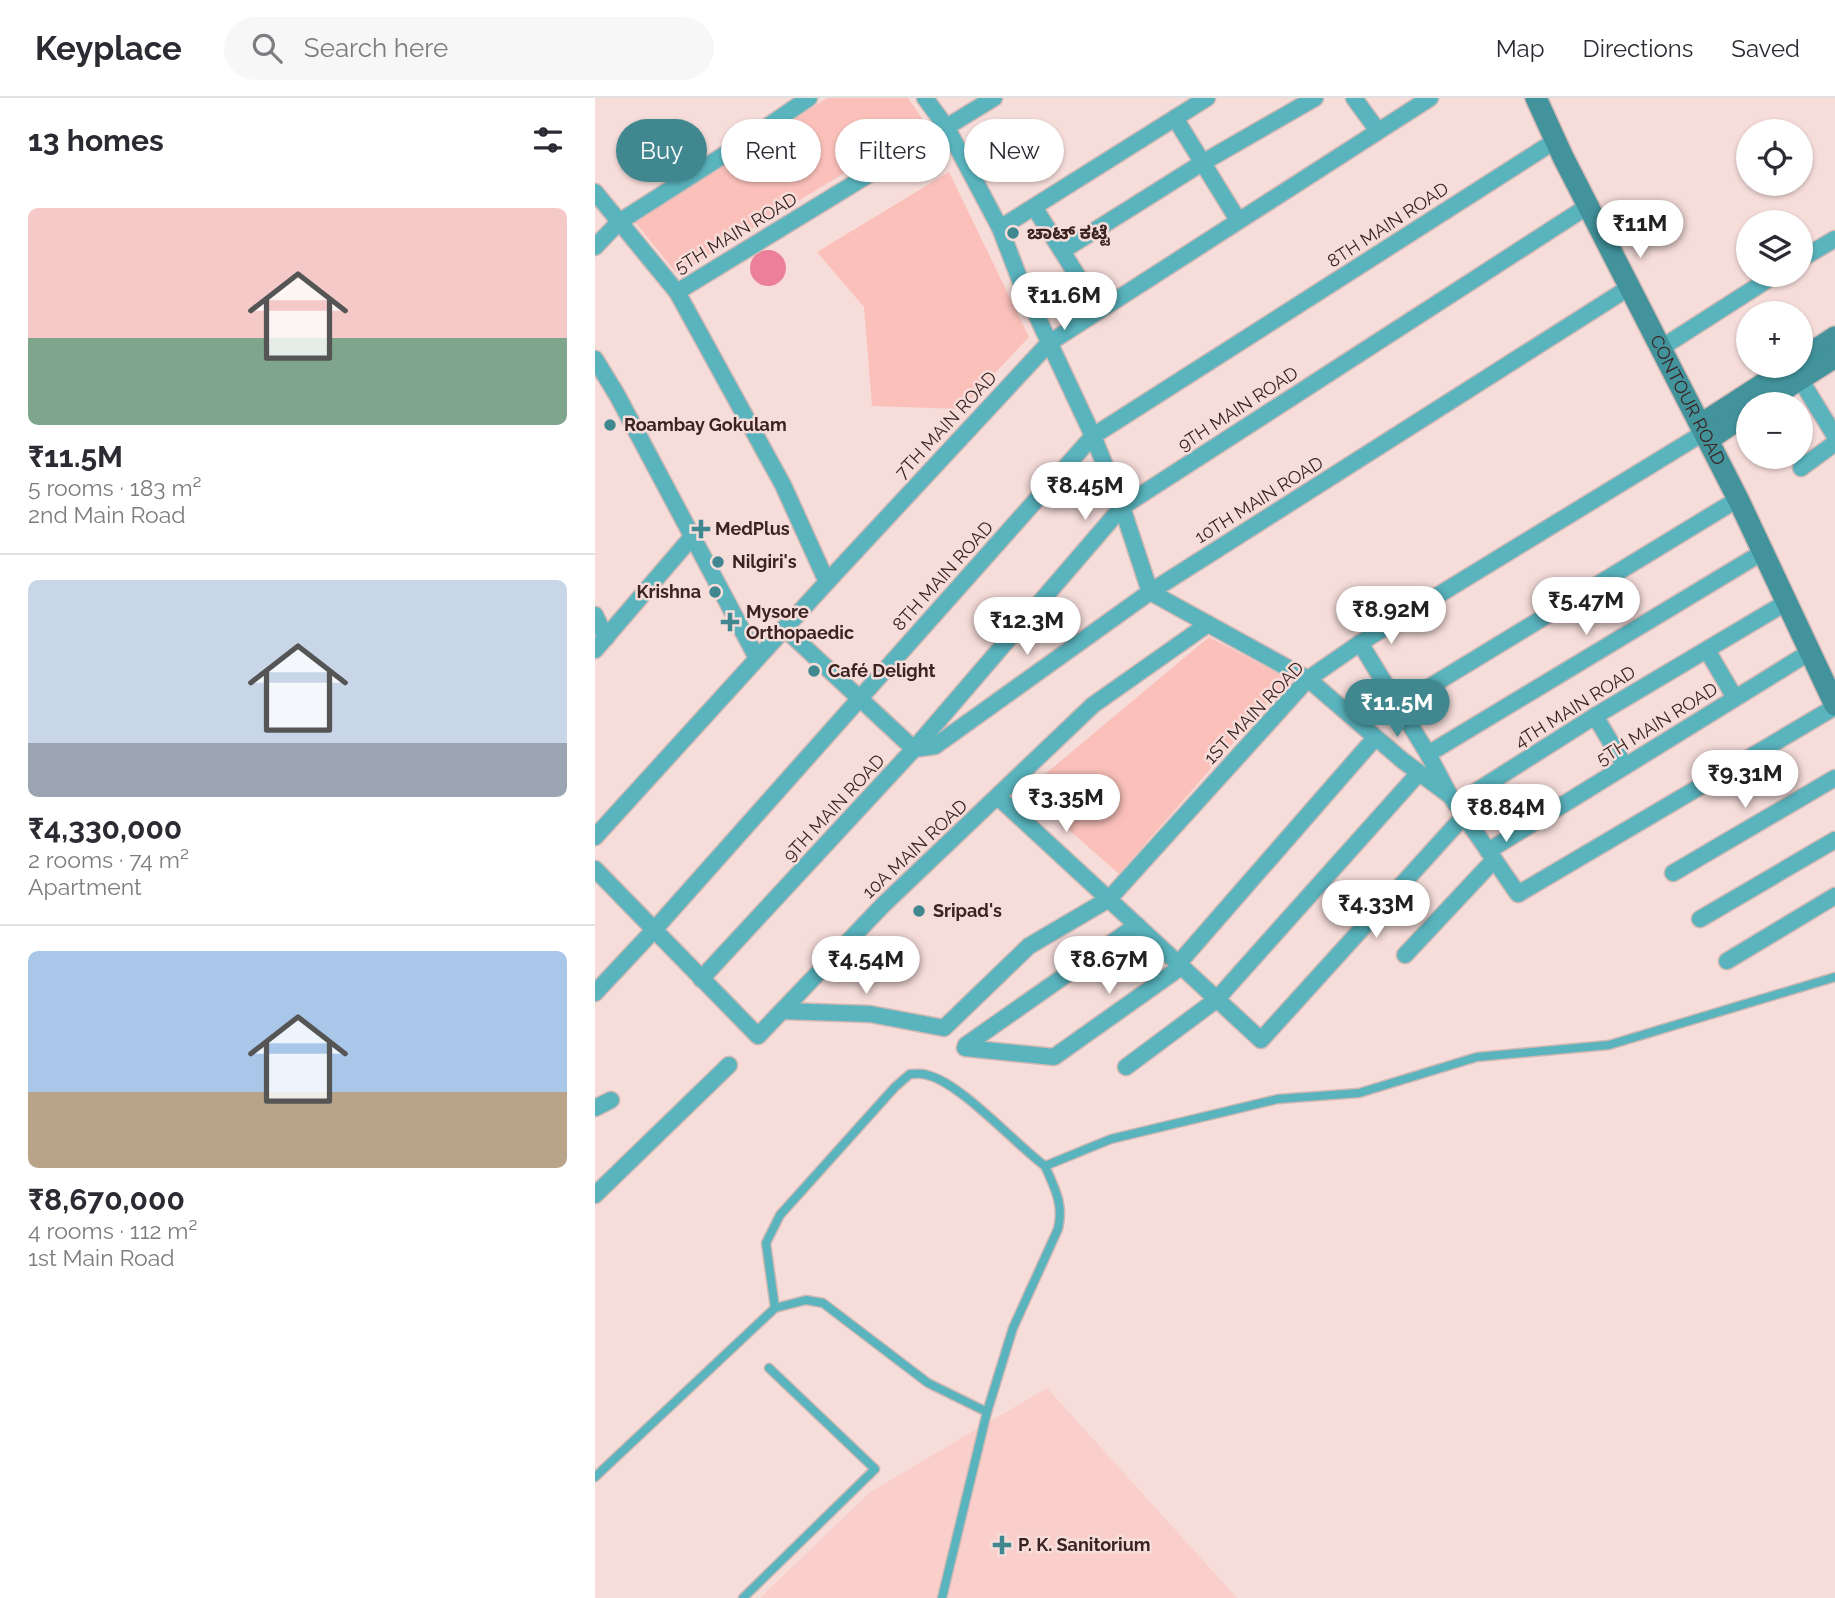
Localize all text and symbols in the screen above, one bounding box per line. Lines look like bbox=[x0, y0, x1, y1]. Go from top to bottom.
search box bbox=[224, 17, 714, 80]
text: Keyplace bbox=[35, 29, 182, 68]
icon: search bbox=[248, 29, 286, 67]
text: Search here bbox=[304, 33, 448, 63]
text: Map bbox=[1496, 34, 1545, 63]
text: Directions bbox=[1583, 34, 1693, 63]
text: Saved bbox=[1731, 34, 1800, 63]
chip: Buy bbox=[616, 119, 707, 182]
chip: Rent bbox=[721, 119, 821, 182]
chip: Filters bbox=[835, 119, 950, 182]
chip: New bbox=[964, 119, 1064, 182]
map controls bbox=[1736, 119, 1813, 469]
button: locate bbox=[1736, 119, 1813, 196]
icon: filters bbox=[529, 121, 567, 159]
text: 13 homes bbox=[28, 123, 164, 158]
street label: 8TH MAIN ROAD bbox=[1323, 178, 1452, 272]
street label: 5TH MAIN ROAD bbox=[671, 188, 801, 277]
pin: ₹11M bbox=[1599, 200, 1681, 260]
text: ₹11M bbox=[1613, 209, 1667, 236]
button: layers bbox=[1736, 210, 1813, 287]
place label: ಚಾಟ್ ಕಟ್ಟೆ bbox=[1027, 222, 1110, 246]
marker: ಚಾಟ್ ಕಟ್ಟೆ bbox=[1005, 225, 1021, 241]
icon: home bbox=[235, 253, 361, 379]
pin: ₹11.6M bbox=[1007, 272, 1121, 332]
text: ₹11.6M bbox=[1027, 281, 1101, 308]
button: + bbox=[1736, 301, 1813, 378]
street label: CONTOUR ROAD bbox=[1646, 331, 1730, 469]
street label: 9TH MAIN ROAD bbox=[1174, 362, 1302, 455]
street label: 7TH MAIN ROAD bbox=[891, 367, 1001, 483]
button: − bbox=[1736, 392, 1813, 469]
place label: Roambay Gokulam bbox=[624, 414, 787, 435]
marker: Roambay Gokulam bbox=[602, 417, 618, 433]
text: ₹11.5M bbox=[28, 439, 123, 474]
street label: 10TH MAIN ROAD bbox=[1191, 452, 1327, 547]
pin: ₹8.45M bbox=[1028, 462, 1142, 522]
text: ₹8.45M bbox=[1046, 471, 1124, 498]
text: 5 rooms · 183 m² bbox=[28, 474, 202, 501]
text: 2nd Main Road bbox=[28, 501, 186, 528]
street label: 8TH MAIN ROAD bbox=[888, 516, 997, 635]
place label: MedPlus bbox=[715, 518, 790, 539]
marker: MedPlus bbox=[693, 521, 709, 537]
place label: Nilgiri's bbox=[732, 551, 797, 572]
marker: Nilgiri's bbox=[710, 554, 726, 570]
pin: ₹5.47M bbox=[1529, 578, 1643, 637]
place label: Krishna bbox=[636, 581, 701, 602]
marker: Krishna bbox=[707, 584, 723, 600]
text: ₹5.47M bbox=[1548, 586, 1624, 613]
pin: ₹8.92M bbox=[1334, 587, 1448, 646]
text: ₹8.92M bbox=[1352, 595, 1430, 622]
pin: ₹12.3M bbox=[970, 598, 1084, 657]
place label: Mysore Orthopaedic bbox=[746, 601, 854, 643]
text: ₹12.3M bbox=[990, 606, 1064, 633]
marker: Mysore Orthopaedic bbox=[720, 612, 740, 632]
icon: home bbox=[235, 625, 361, 751]
street label: 1ST MAIN ROAD bbox=[1199, 657, 1308, 768]
place label: Café Delight bbox=[828, 660, 935, 681]
street label: 4TH MAIN ROAD bbox=[1510, 661, 1639, 752]
marker: Café Delight bbox=[806, 663, 822, 679]
street label: 5TH MAIN ROAD bbox=[1592, 678, 1721, 769]
pin: ₹11.5M bbox=[1340, 680, 1454, 739]
text: ₹11.5M bbox=[1361, 688, 1433, 715]
street label: 9TH MAIN ROAD bbox=[779, 750, 889, 866]
pin: ₹9.31M bbox=[1688, 750, 1802, 810]
text: ₹9.31M bbox=[1707, 759, 1783, 786]
pin: ₹3.35M bbox=[1009, 774, 1123, 834]
text: ₹3.35M bbox=[1028, 783, 1104, 810]
pin: ₹8.84M bbox=[1449, 784, 1563, 844]
text: ₹8.84M bbox=[1467, 793, 1545, 820]
street label: 10A MAIN ROAD bbox=[858, 795, 971, 902]
text: ₹4,330,000 bbox=[28, 811, 182, 846]
text: 2 rooms · 74 m² bbox=[28, 846, 189, 873]
text: Apartment bbox=[28, 873, 142, 900]
pin: ₹4.33M bbox=[1319, 880, 1433, 940]
text: ₹4.33M bbox=[1338, 889, 1414, 916]
place label: Sripad's bbox=[933, 900, 1002, 921]
marker: Sripad's bbox=[911, 903, 927, 919]
pin: ₹4.54M bbox=[809, 936, 923, 996]
pin: ₹8.67M bbox=[1052, 936, 1166, 996]
text: ₹4.54M bbox=[828, 945, 904, 972]
text: ₹8.67M bbox=[1070, 945, 1148, 972]
icon: home bbox=[235, 996, 361, 1122]
text: ₹8,670,000 bbox=[28, 1182, 185, 1217]
text: 4 rooms · 112 m² bbox=[28, 1217, 197, 1244]
text: 1st Main Road bbox=[28, 1244, 175, 1271]
place label: P. K. Sanitorium bbox=[1018, 1534, 1151, 1555]
marker: P. K. Sanitorium bbox=[992, 1535, 1012, 1555]

